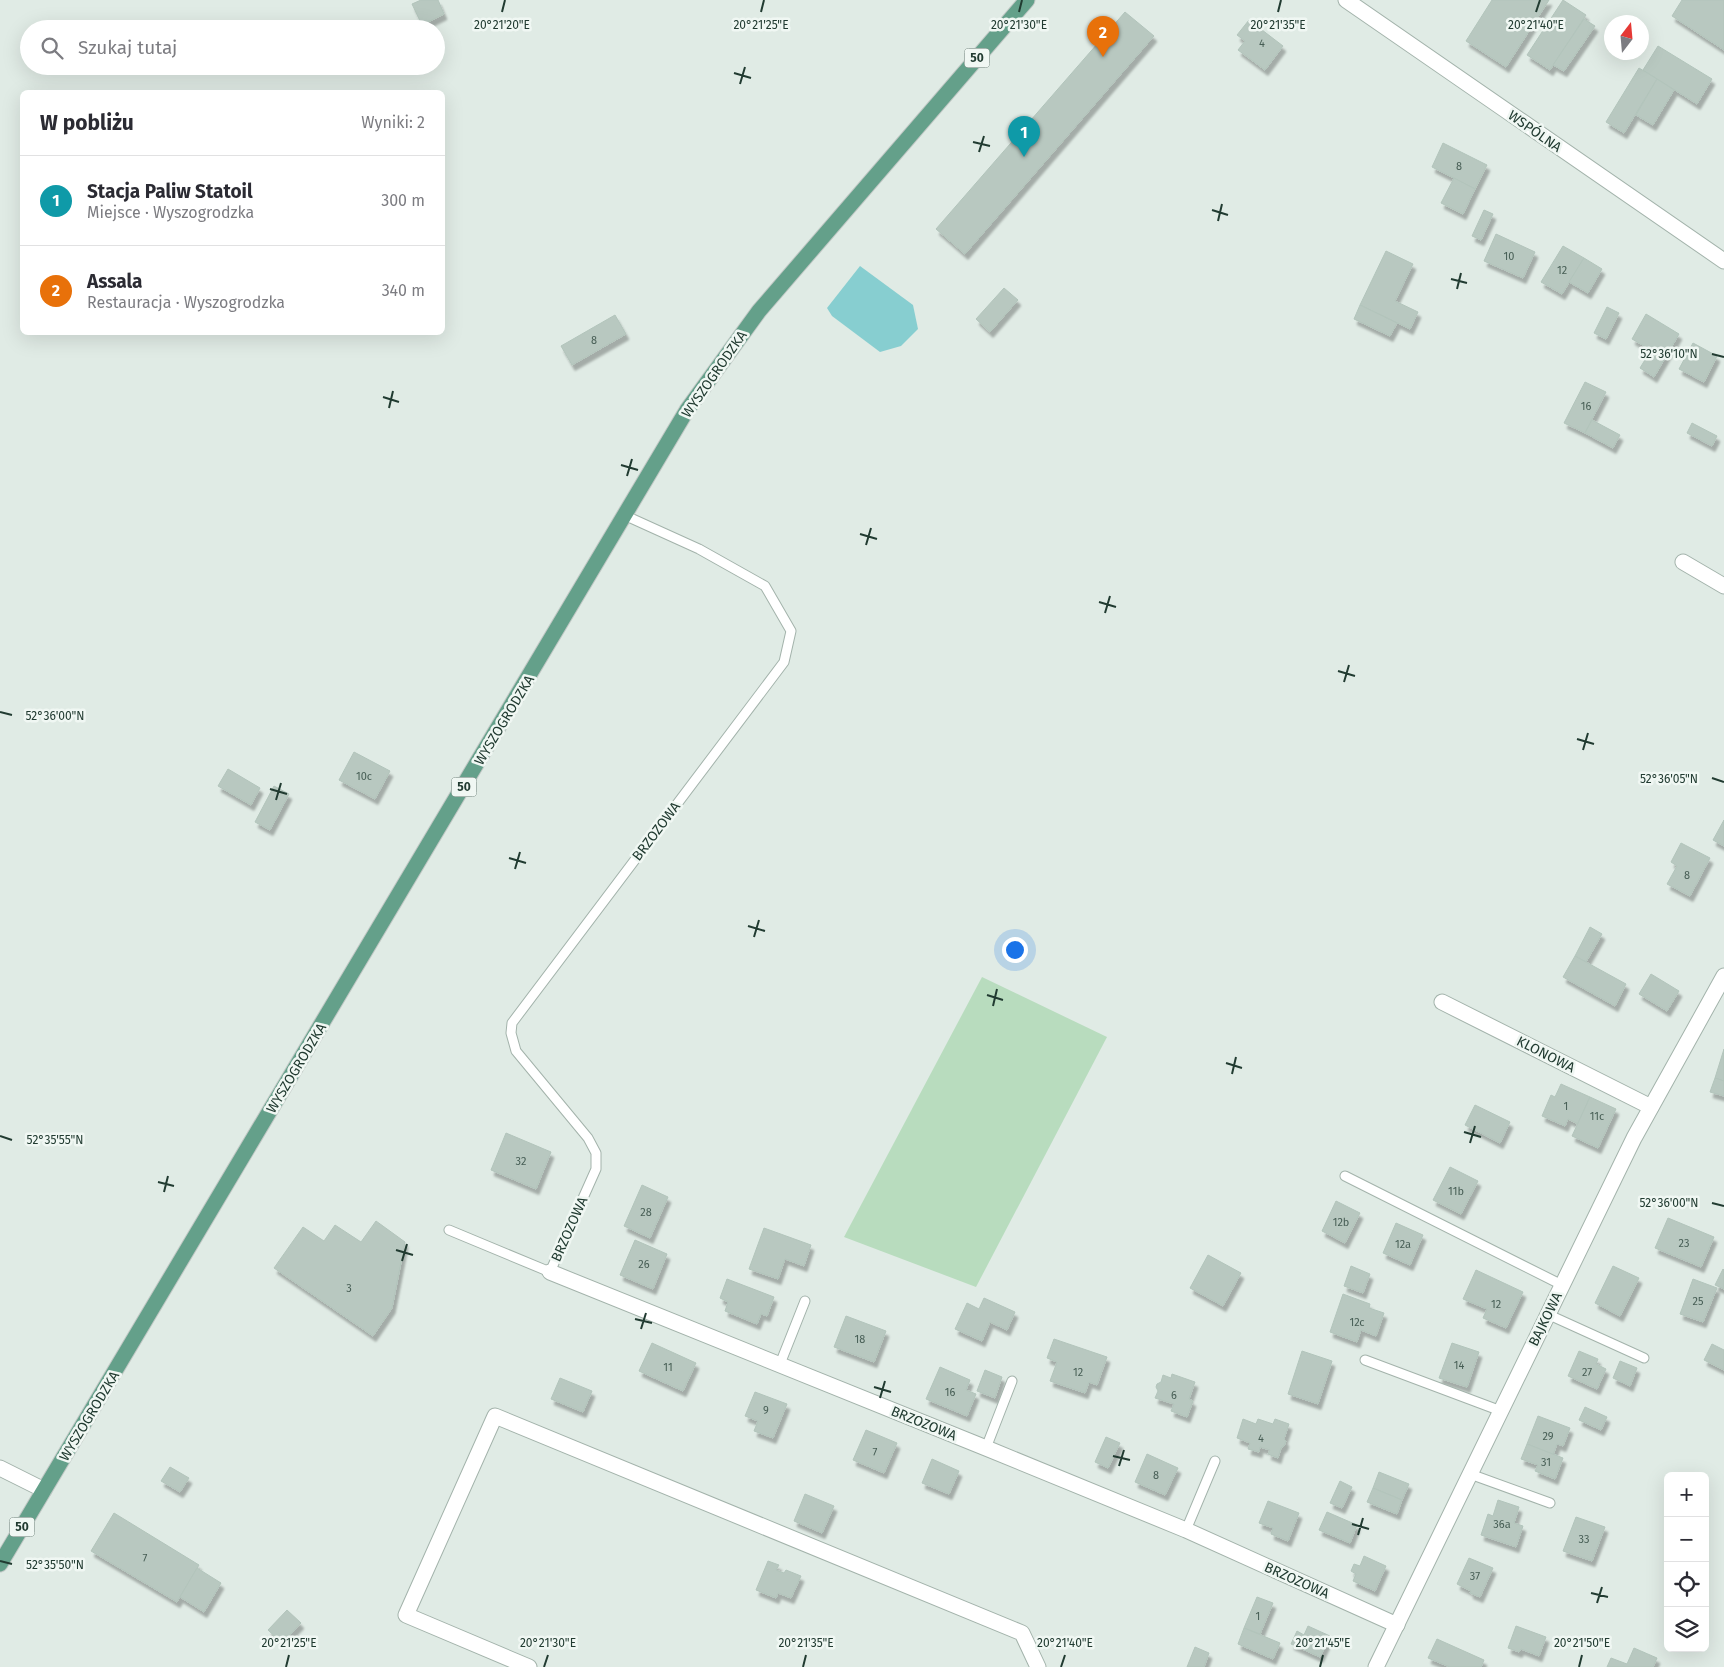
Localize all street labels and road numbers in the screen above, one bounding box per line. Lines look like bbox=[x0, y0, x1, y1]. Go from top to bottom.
road number: 50 bbox=[964, 48, 990, 68]
street label: WSPÓLNA bbox=[1505, 106, 1565, 156]
street label: WYSZOGRODZKA bbox=[678, 328, 751, 421]
street label: WYSZOGRODZKA bbox=[471, 672, 538, 768]
road number: 50 bbox=[452, 778, 476, 796]
street label: BRZOZOWA bbox=[629, 798, 684, 864]
street label: WYSZOGRODZKA bbox=[263, 1020, 330, 1116]
street label: KLONOWA bbox=[1514, 1033, 1578, 1076]
street label: BRZOZOWA bbox=[548, 1194, 591, 1264]
street label: BAJKOWA bbox=[1525, 1289, 1566, 1349]
street label: WYSZOGRODZKA bbox=[56, 1368, 123, 1464]
street label: BRZOZOWA bbox=[888, 1403, 959, 1444]
road number: 50 bbox=[10, 1518, 34, 1536]
street label: BRZOZOWA bbox=[1262, 1559, 1332, 1602]

